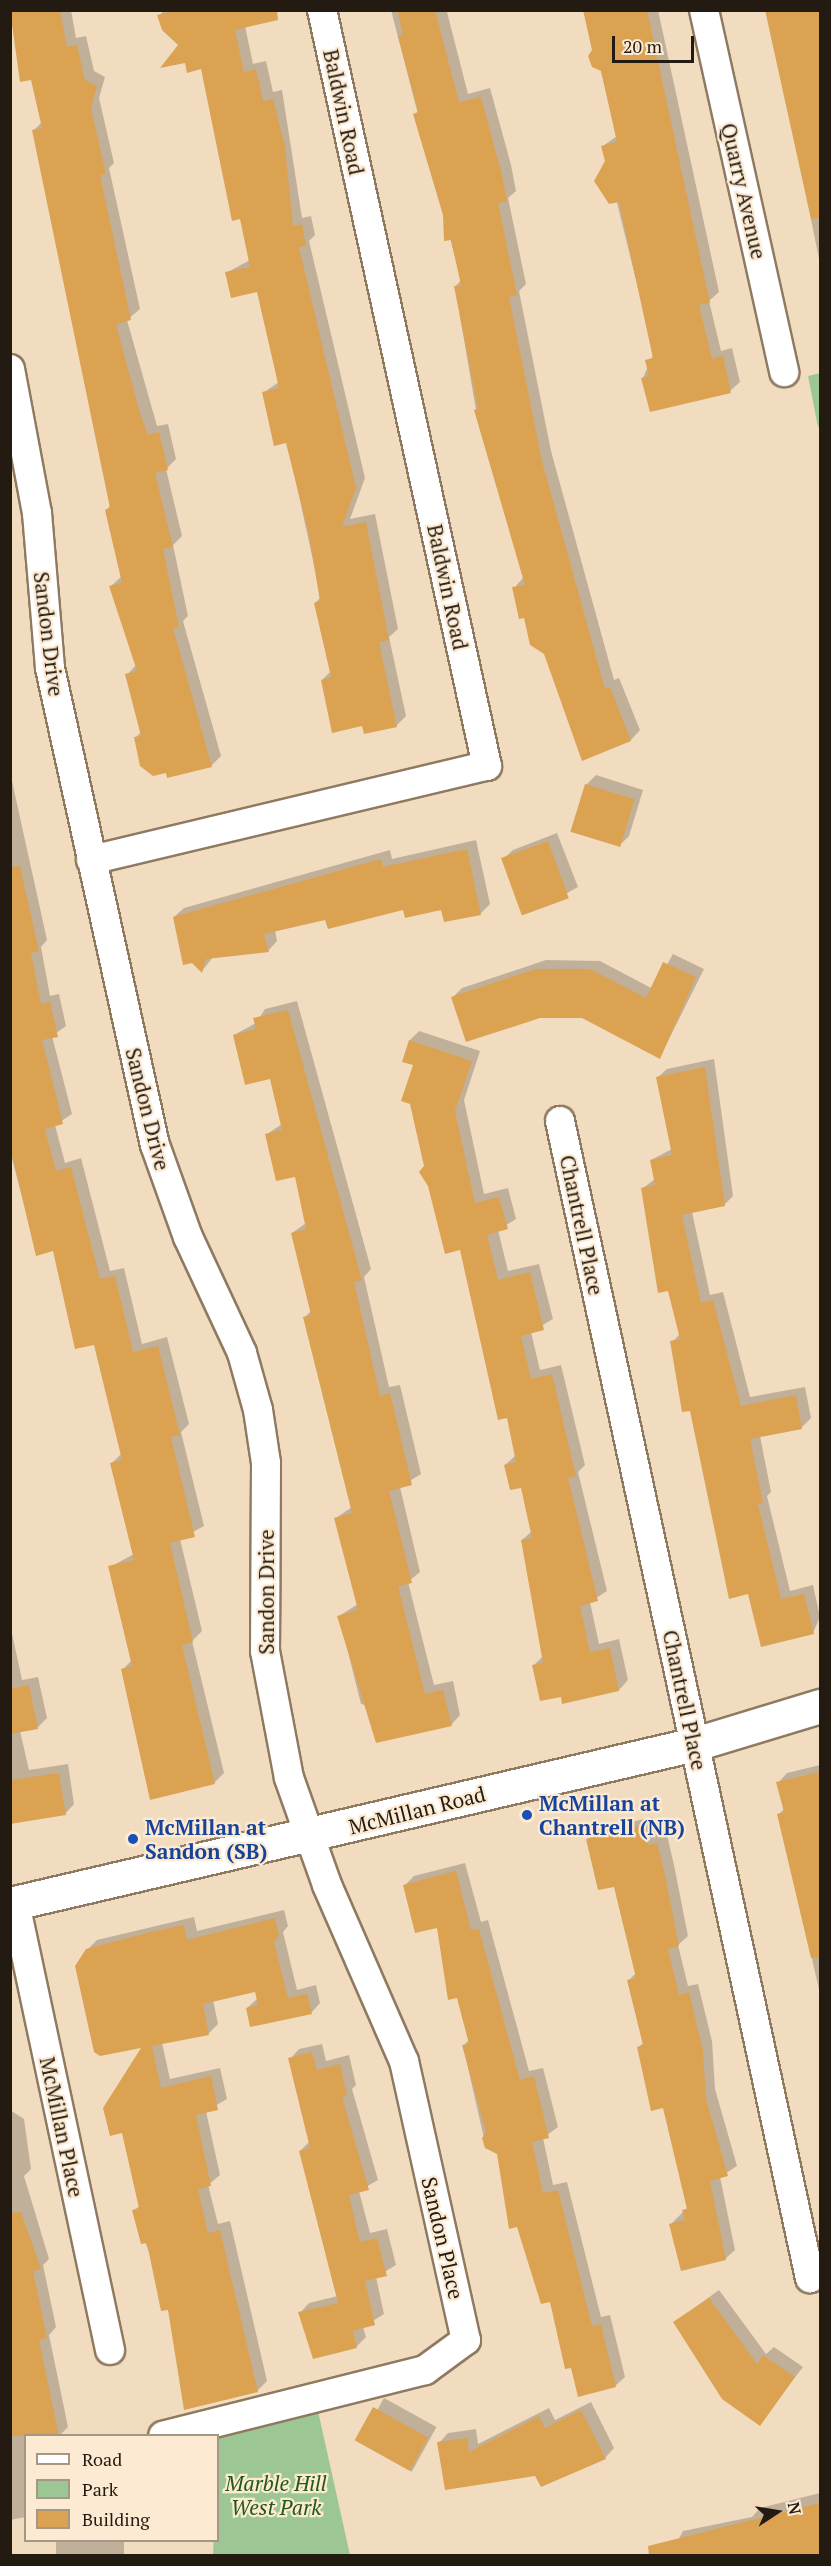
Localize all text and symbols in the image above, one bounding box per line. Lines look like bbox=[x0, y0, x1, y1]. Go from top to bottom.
scale bar bbox=[615, 24, 698, 62]
text: 20 m bbox=[623, 34, 662, 58]
street label: Baldwin Road bbox=[318, 47, 370, 177]
street label: Quarry Avenue bbox=[716, 120, 772, 262]
street label: Baldwin Road bbox=[422, 522, 474, 652]
street label: Sandon Drive bbox=[29, 570, 69, 698]
street label: Sandon Drive bbox=[121, 1045, 175, 1173]
street label: Chantrell Place bbox=[555, 1153, 609, 1297]
street label: Sandon Drive bbox=[253, 1529, 279, 1655]
street label: Chantrell Place bbox=[658, 1628, 712, 1772]
street label: McMillan Road bbox=[346, 1781, 488, 1839]
place label: McMillan at Chantrell (NB) bbox=[539, 1790, 685, 1840]
marker: McMillan at Chantrell (NB) bbox=[520, 1808, 534, 1822]
place label: McMillan at Sandon (SB) bbox=[145, 1814, 267, 1864]
marker: McMillan at Sandon (SB) bbox=[126, 1832, 140, 1846]
street label: McMillan Place bbox=[35, 2055, 89, 2199]
street label: Sandon Place bbox=[417, 2174, 469, 2302]
legend bbox=[24, 2434, 219, 2542]
text: Road bbox=[82, 2447, 122, 2471]
park label: Marble Hill West Park bbox=[225, 2470, 327, 2520]
text: Park bbox=[82, 2477, 118, 2501]
north arrow bbox=[747, 2482, 807, 2542]
text: N bbox=[783, 2500, 807, 2516]
text: Building bbox=[82, 2507, 150, 2531]

